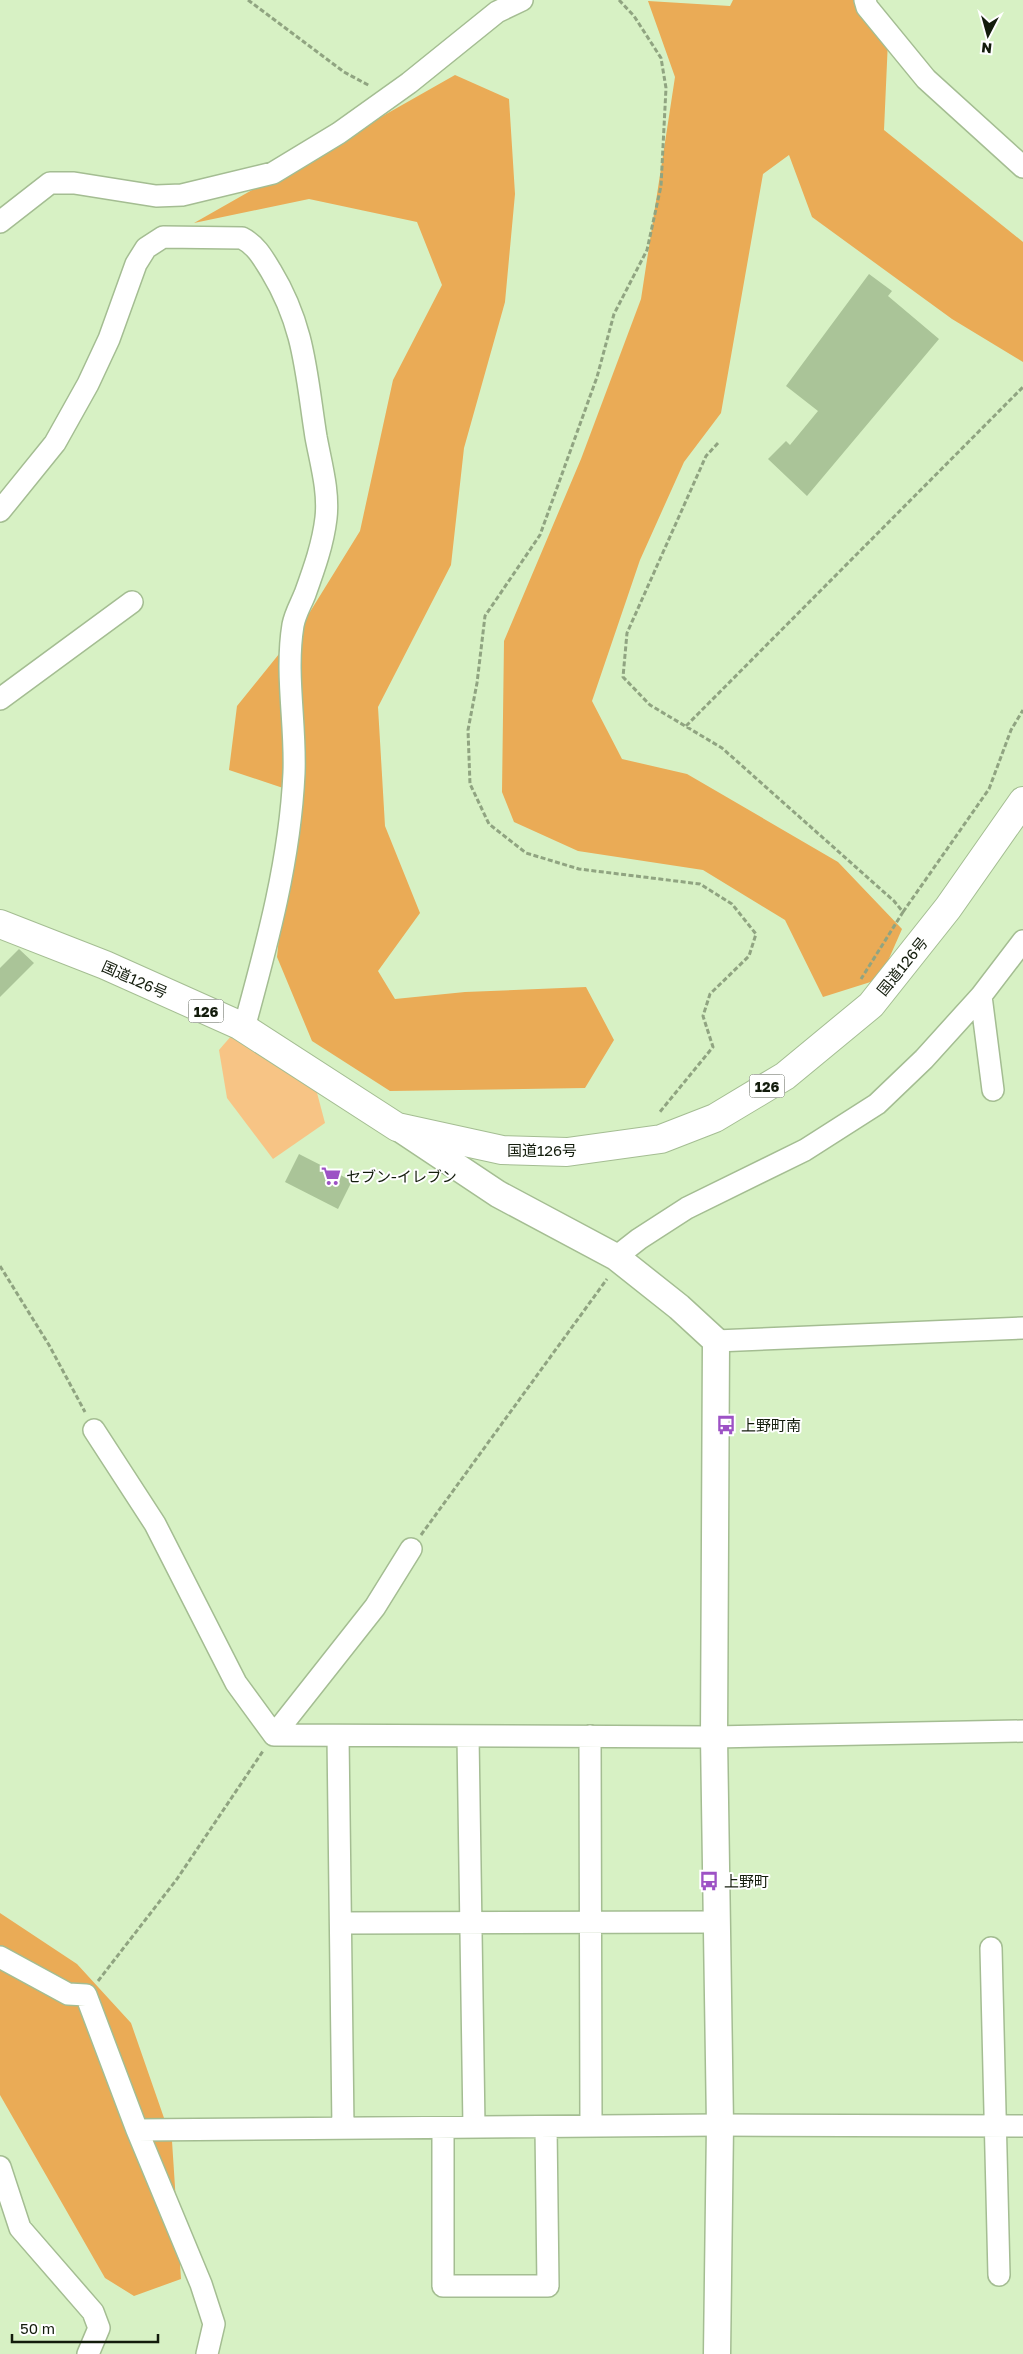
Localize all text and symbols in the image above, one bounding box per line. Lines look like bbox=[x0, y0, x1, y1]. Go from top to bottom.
north arrow bbox=[963, 10, 1013, 60]
text: N bbox=[980, 39, 993, 57]
street label: 国道126号 bbox=[873, 933, 931, 999]
street label: 国道126号 bbox=[99, 957, 171, 1001]
road number: 126 bbox=[188, 999, 224, 1022]
road number: 126 bbox=[750, 1074, 784, 1098]
street label: 国道126号 bbox=[507, 1141, 577, 1159]
supermarket icon: セブン-イレブン bbox=[320, 1165, 342, 1187]
place label: セブン-イレブン bbox=[346, 1167, 457, 1185]
bus stop icon: 上野町南 bbox=[715, 1414, 737, 1436]
place label: 上野町南 bbox=[741, 1416, 801, 1434]
bus stop icon: 上野町 bbox=[698, 1870, 720, 1892]
place label: 上野町 bbox=[724, 1872, 769, 1890]
scale bar bbox=[12, 2312, 159, 2344]
text: 50 m bbox=[20, 2319, 55, 2337]

